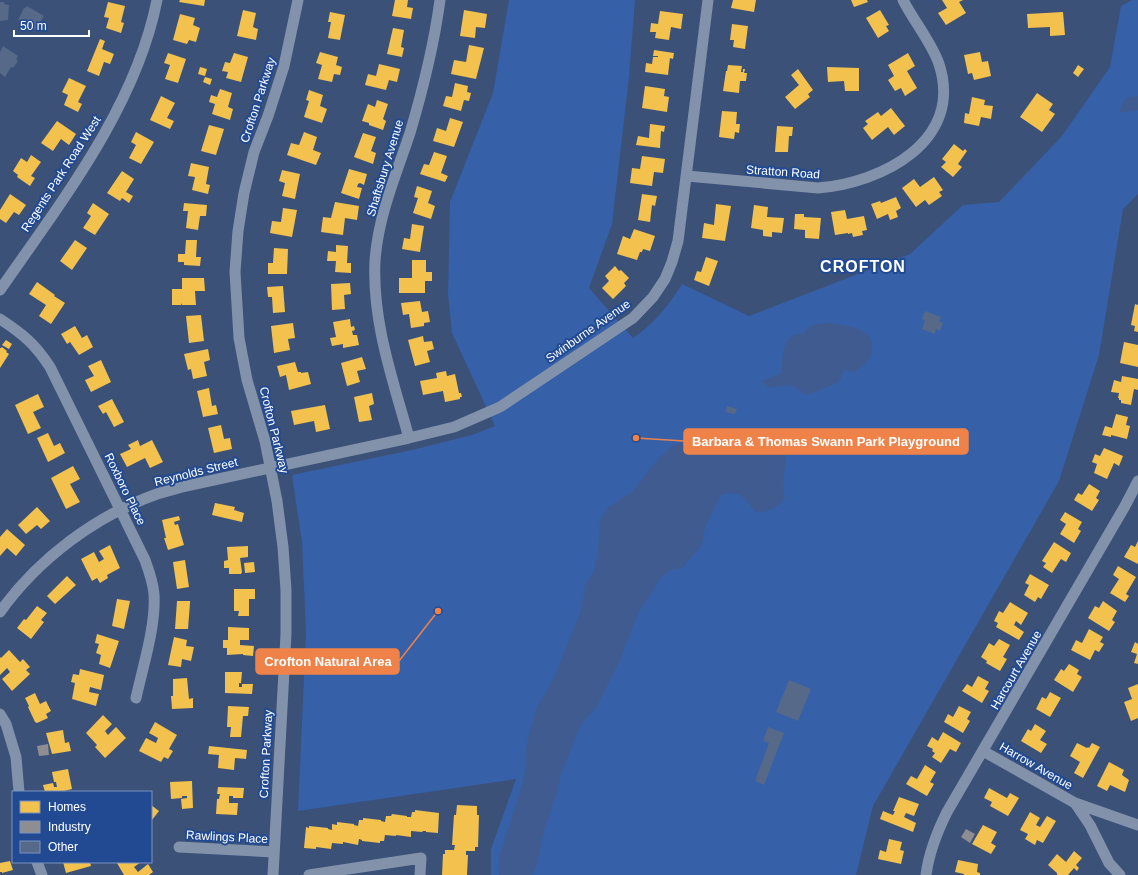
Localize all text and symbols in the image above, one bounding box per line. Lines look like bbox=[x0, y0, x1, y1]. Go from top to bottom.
scale bar bbox=[14, 12, 89, 38]
text: 50 m bbox=[20, 19, 47, 33]
street label: Crofton Parkway bbox=[238, 56, 278, 144]
street label: Regents Park Road West bbox=[18, 113, 104, 235]
street label: Shaftsbury Avenue bbox=[364, 118, 406, 218]
street label: Stratton Road bbox=[746, 162, 820, 182]
district label: CROFTON bbox=[820, 258, 906, 275]
street label: Swinburne Avenue bbox=[543, 296, 633, 365]
street label: Crofton Parkway bbox=[256, 385, 292, 475]
callout: Barbara & Thomas Swann Park Playground bbox=[684, 429, 968, 454]
text: Barbara & Thomas Swann Park Playground bbox=[692, 434, 960, 449]
street label: Roxboro Place bbox=[101, 451, 149, 528]
street label: Reynolds Street bbox=[153, 455, 240, 489]
street label: Harcourt Avenue bbox=[988, 628, 1045, 712]
callout: Crofton Natural Area bbox=[256, 649, 399, 674]
text: Crofton Natural Area bbox=[264, 654, 392, 669]
street label: Crofton Parkway bbox=[257, 709, 275, 799]
street label: Harrow Avenue bbox=[997, 739, 1075, 793]
legend bbox=[12, 791, 152, 863]
text: Homes bbox=[48, 800, 86, 814]
text: Industry bbox=[48, 820, 91, 834]
street label: Rawlings Place bbox=[186, 828, 269, 846]
text: Other bbox=[48, 840, 78, 854]

